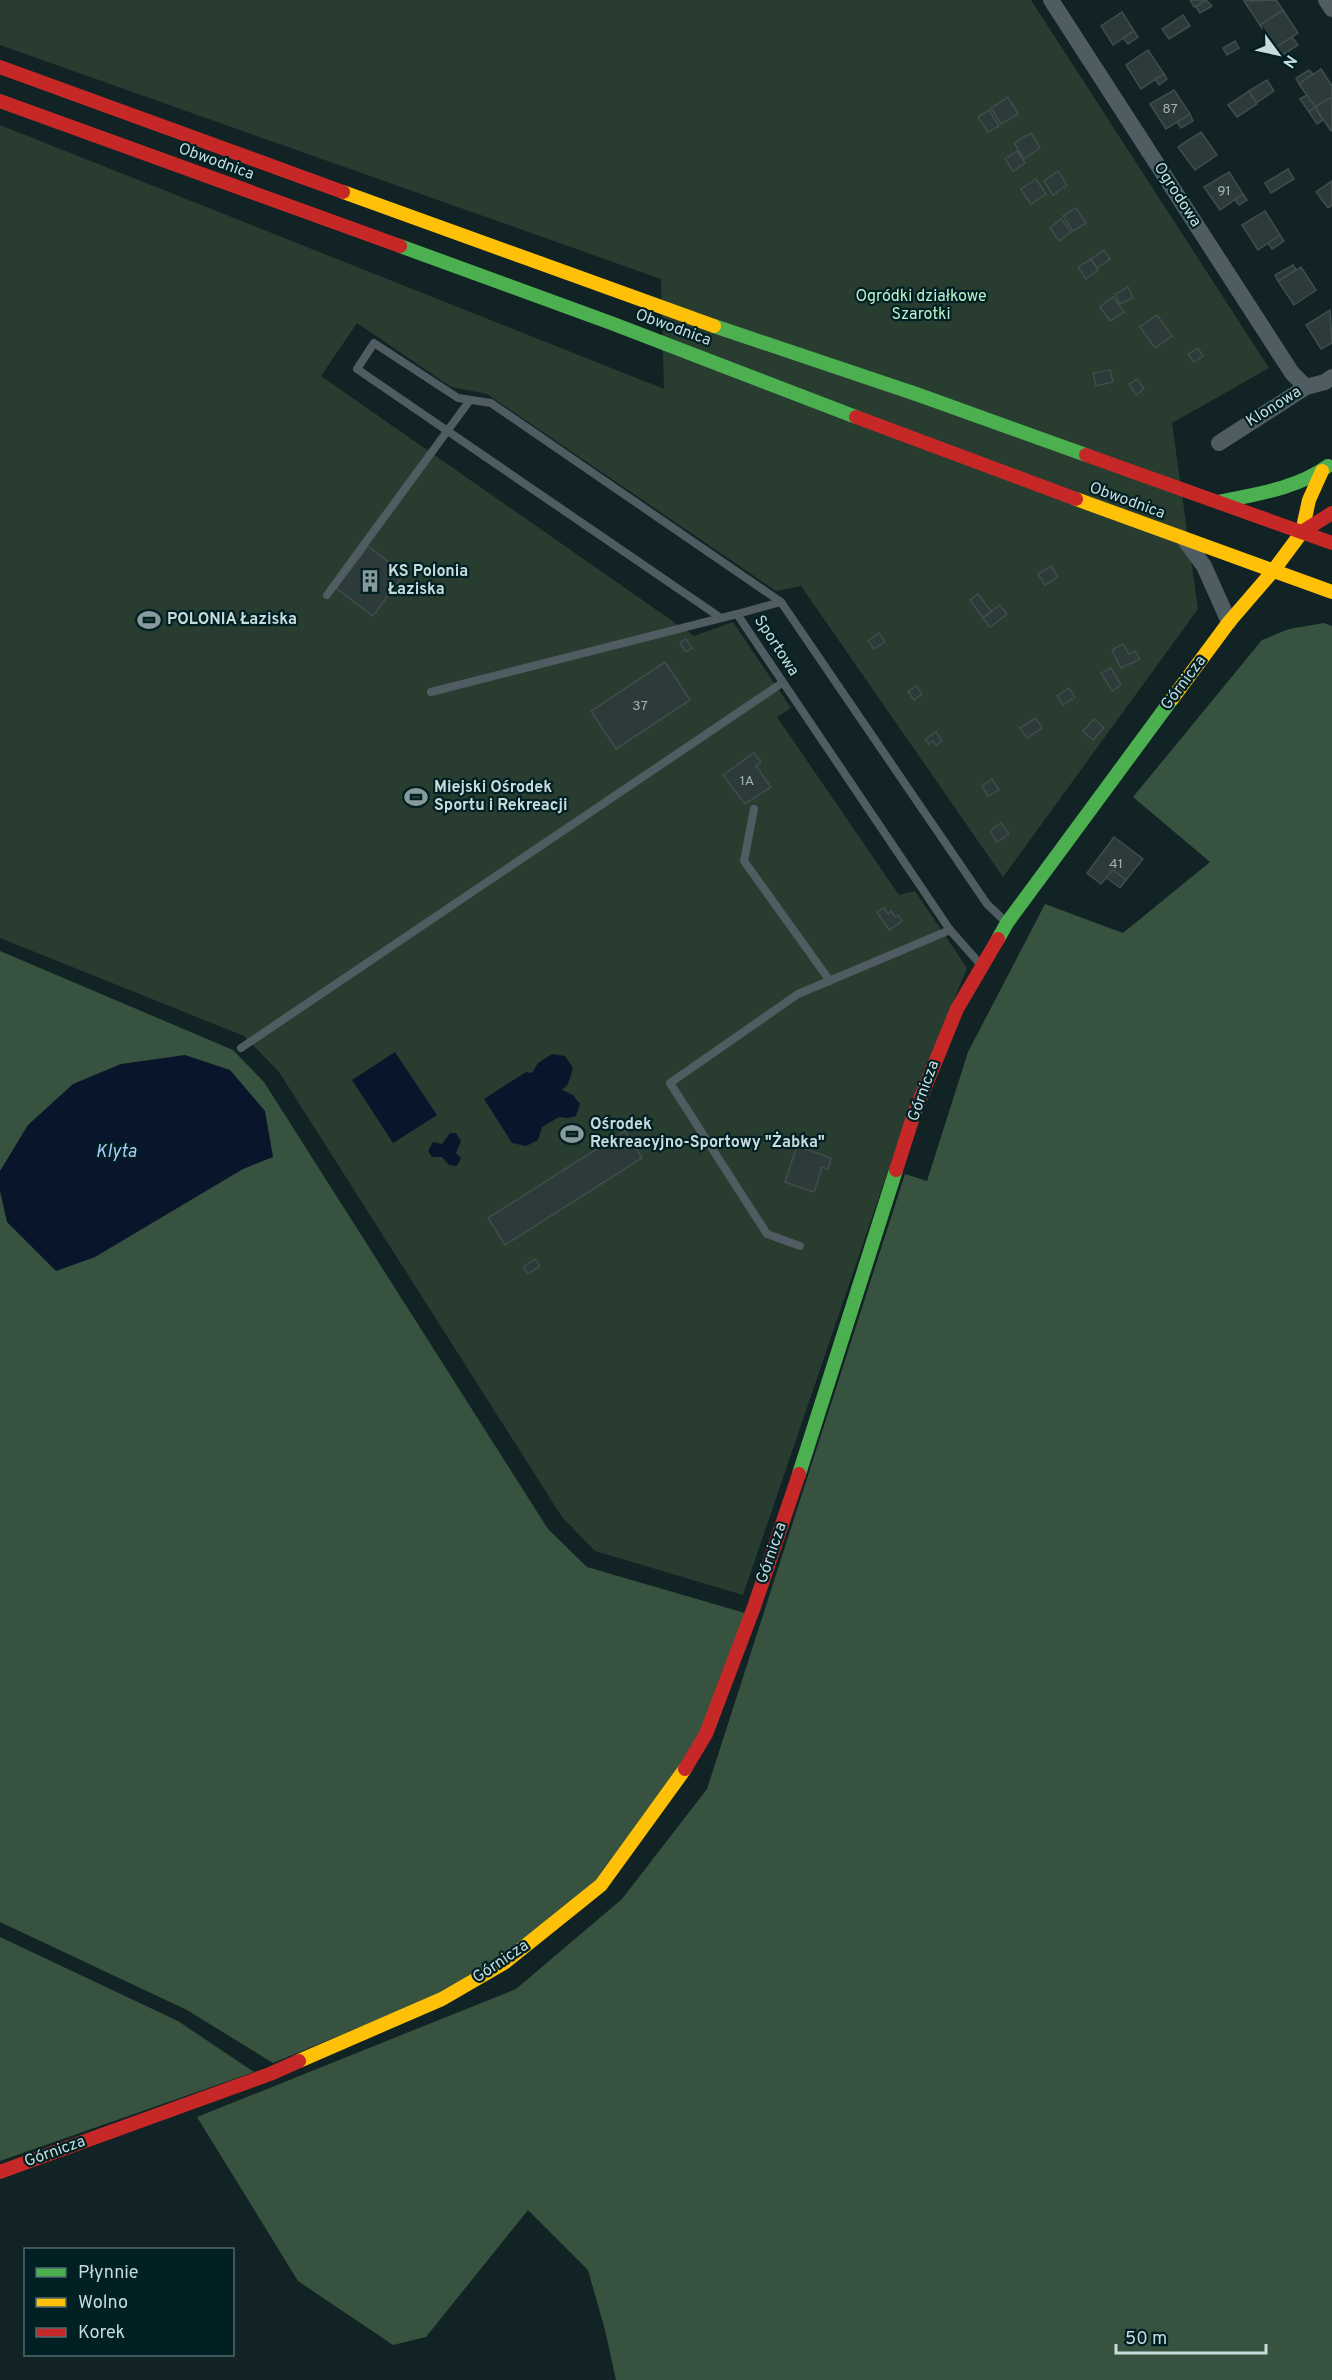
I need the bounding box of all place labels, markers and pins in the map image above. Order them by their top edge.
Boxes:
place label: KS Polonia Łaziska [388,562,468,600]
building icon: KS Polonia Łaziska [357,568,383,594]
sports icon: POLONIA Łaziska [136,607,162,633]
place label: POLONIA Łaziska [167,610,297,630]
place label: Miejski Ośrodek Sportu i Rekreacji [434,778,568,816]
sports icon: Miejski Ośrodek Sportu i Rekreacji [403,784,429,810]
place label: Ośrodek Rekreacyjno-Sportowy "Żabka" [590,1115,825,1153]
sports icon: Ośrodek Rekreacyjno-Sportowy "Żabka" [559,1121,585,1147]

